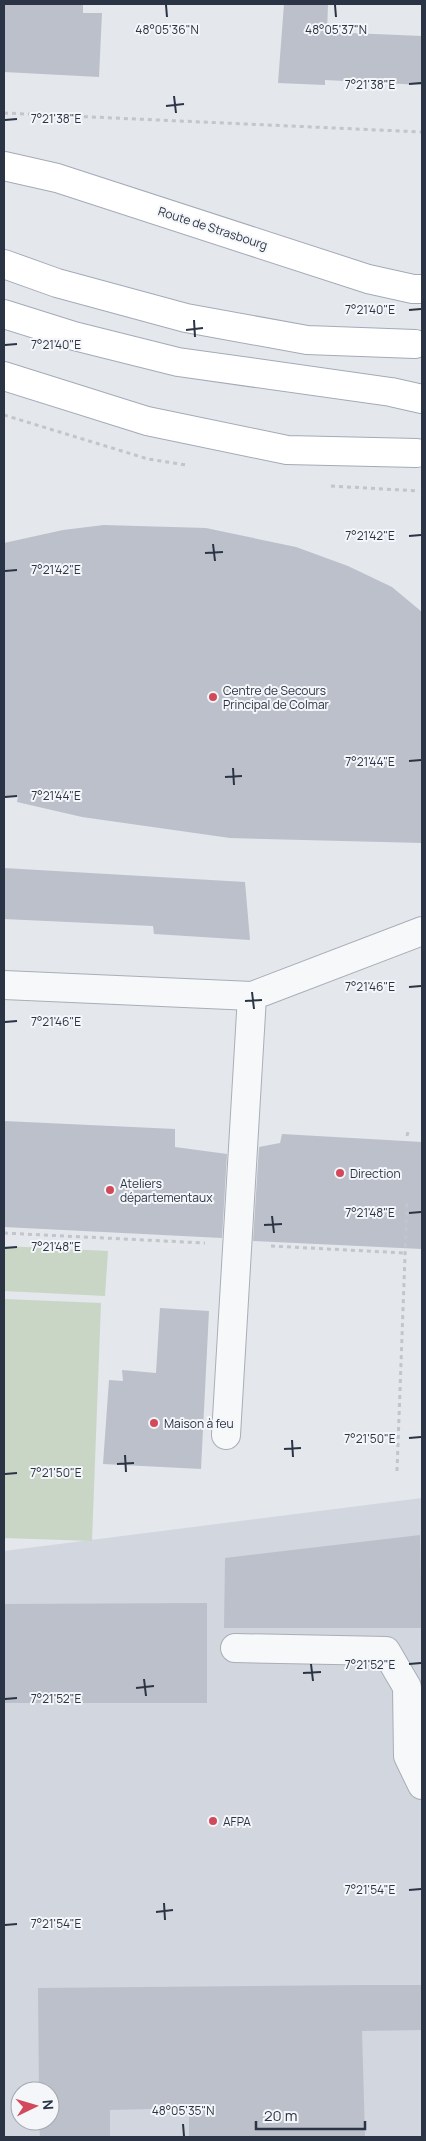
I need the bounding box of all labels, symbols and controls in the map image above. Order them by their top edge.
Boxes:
text: 48°05'36"N [135,21,199,38]
text: 48°05'37"N [305,21,367,38]
text: 7°21'38"E [345,76,395,93]
text: 7°21'38"E [31,110,81,127]
street label: Route de Strasbourg [156,202,270,254]
text: 7°21'40"E [345,301,395,318]
text: 7°21'40"E [31,336,81,353]
text: 7°21'42"E [345,527,395,544]
text: 7°21'42"E [31,561,81,578]
place label: Centre de Secours Principal de Colmar [223,682,330,713]
marker: Centre de Secours Principal de Colmar [207,691,219,703]
text: 7°21'44"E [345,753,395,770]
text: 7°21'44"E [31,787,81,804]
text: 7°21'46"E [345,978,395,995]
text: 7°21'46"E [31,1013,81,1030]
place label: Direction [350,1165,401,1182]
marker: Direction [334,1167,346,1179]
place label: Ateliers départementaux [120,1175,213,1206]
marker: Ateliers départementaux [104,1184,116,1196]
text: 7°21'48"E [345,1204,395,1221]
text: 7°21'48"E [31,1238,81,1255]
place label: Maison à feu [164,1415,234,1432]
marker: Maison à feu [148,1417,160,1429]
text: 7°21'50"E [344,1430,396,1447]
text: 7°21'50"E [30,1464,82,1481]
text: 7°21'52"E [345,1656,395,1673]
text: 7°21'52"E [31,1690,81,1707]
place label: AFPA [223,1813,251,1830]
marker: AFPA [207,1815,219,1827]
text: 7°21'54"E [345,1881,396,1898]
text: 7°21'54"E [31,1915,82,1932]
north arrow [10,2081,60,2131]
scale bar [256,2098,365,2130]
text: N [39,2099,58,2111]
text: 48°05'35"N [152,2102,214,2119]
text: 20 m [264,2105,297,2126]

